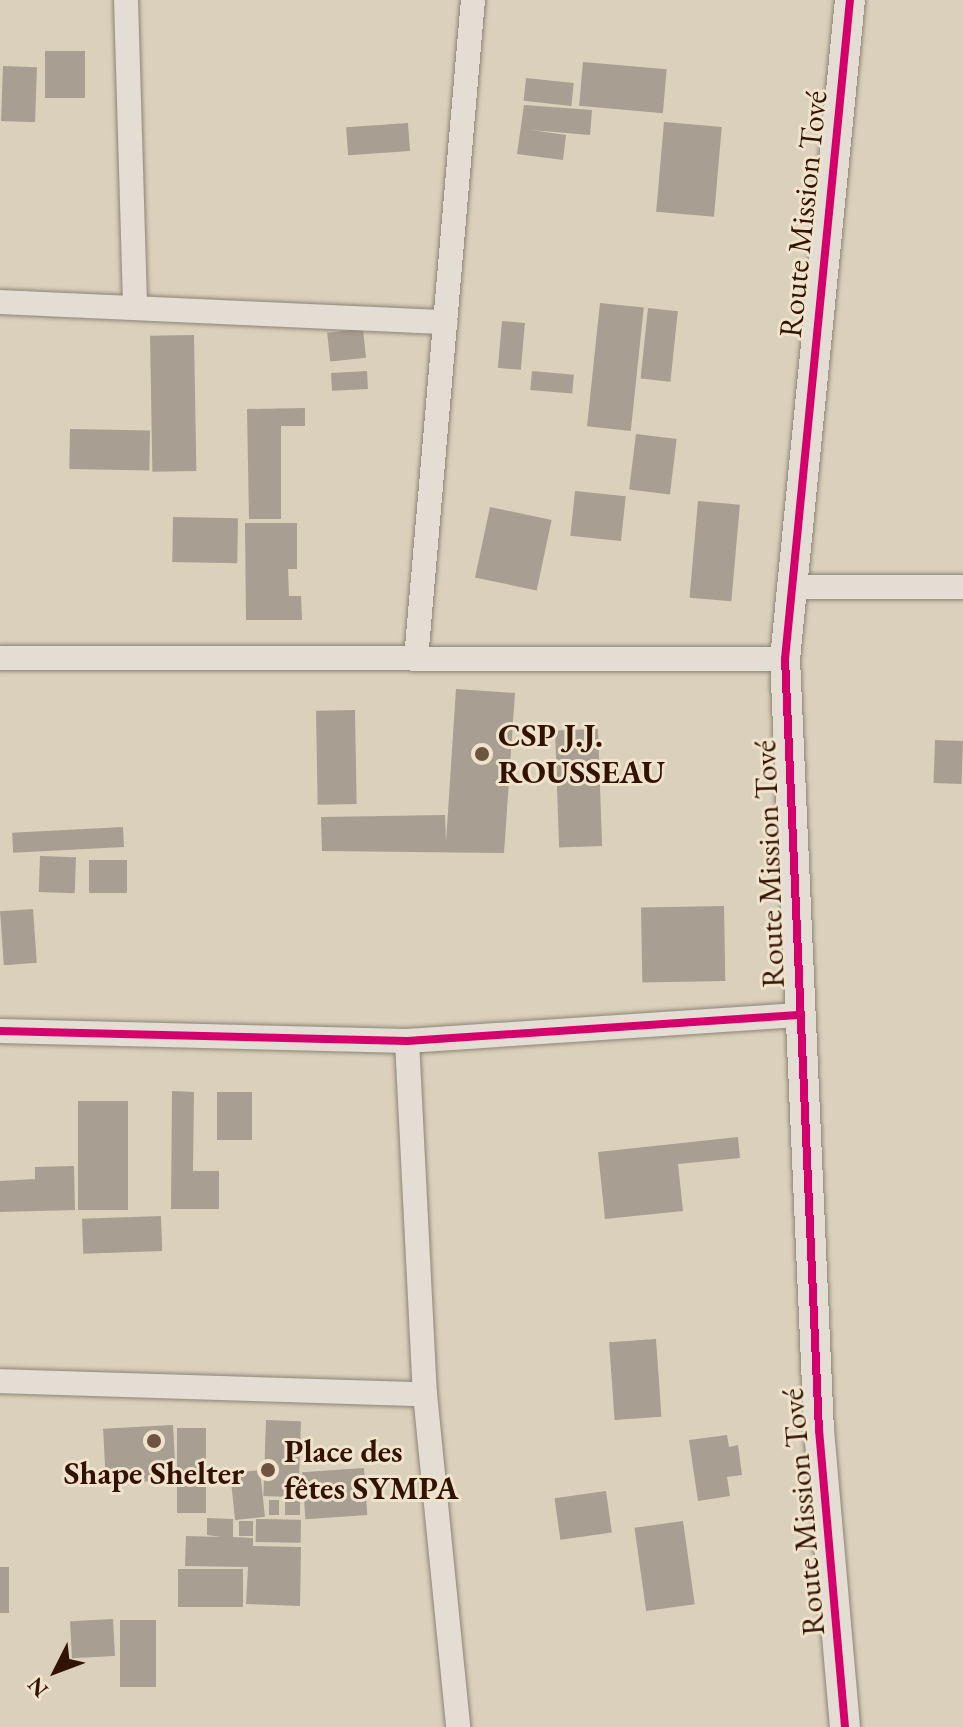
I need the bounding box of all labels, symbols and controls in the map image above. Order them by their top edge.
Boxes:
street label: Route Mission Tové [771,89,835,339]
place label: CSP J.J. ROUSSEAU [498,717,665,792]
street label: Route Mission Tové [745,739,793,989]
marker: CSP J.J. ROUSSEAU [473,745,491,763]
street label: Route Mission Tové [773,1387,833,1637]
marker: Shape Shelter [145,1432,163,1450]
place label: Place des fêtes SYMPA [284,1433,458,1508]
place label: Shape Shelter [64,1454,244,1492]
marker: Place des fêtes SYMPA [259,1461,277,1479]
north arrow [16,1631,96,1711]
text: N [21,1671,55,1704]

